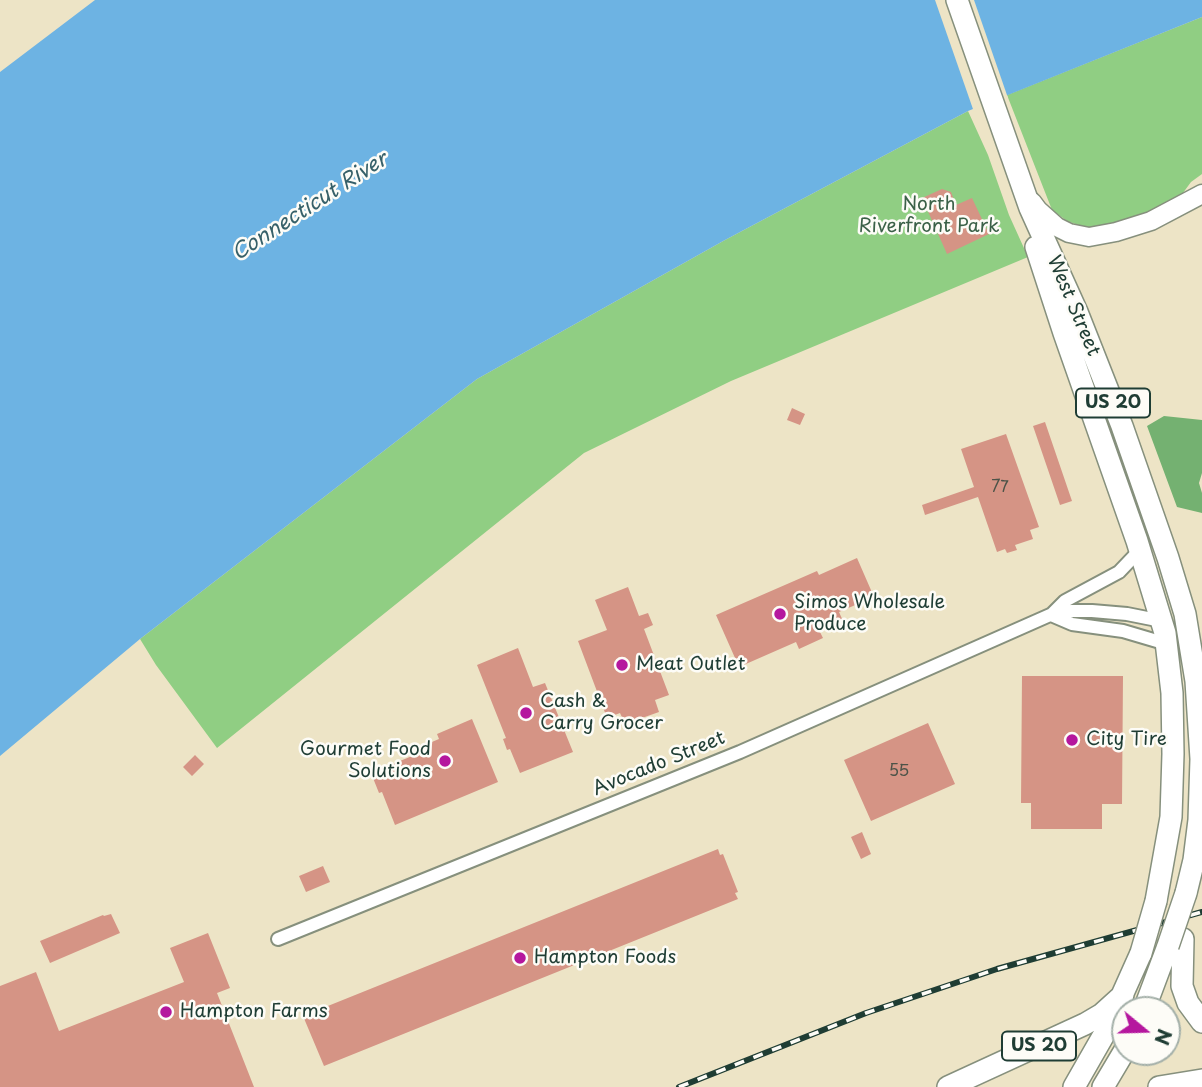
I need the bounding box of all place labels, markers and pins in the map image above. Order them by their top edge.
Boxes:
place label: Simos Wholesale Produce [794,592,945,636]
marker: Simos Wholesale Produce [772,606,788,622]
place label: Meat Outlet [636,654,746,676]
marker: Meat Outlet [614,657,630,673]
place label: Cash & Carry Grocer [540,691,663,735]
marker: Cash & Carry Grocer [518,705,534,721]
place label: City Tire [1086,729,1167,751]
marker: City Tire [1064,732,1080,748]
place label: Gourmet Food Solutions [300,739,431,783]
marker: Gourmet Food Solutions [437,753,453,769]
place label: Hampton Foods [534,947,676,969]
marker: Hampton Foods [512,950,528,966]
place label: Hampton Farms [180,1001,328,1023]
marker: Hampton Farms [158,1004,174,1020]

